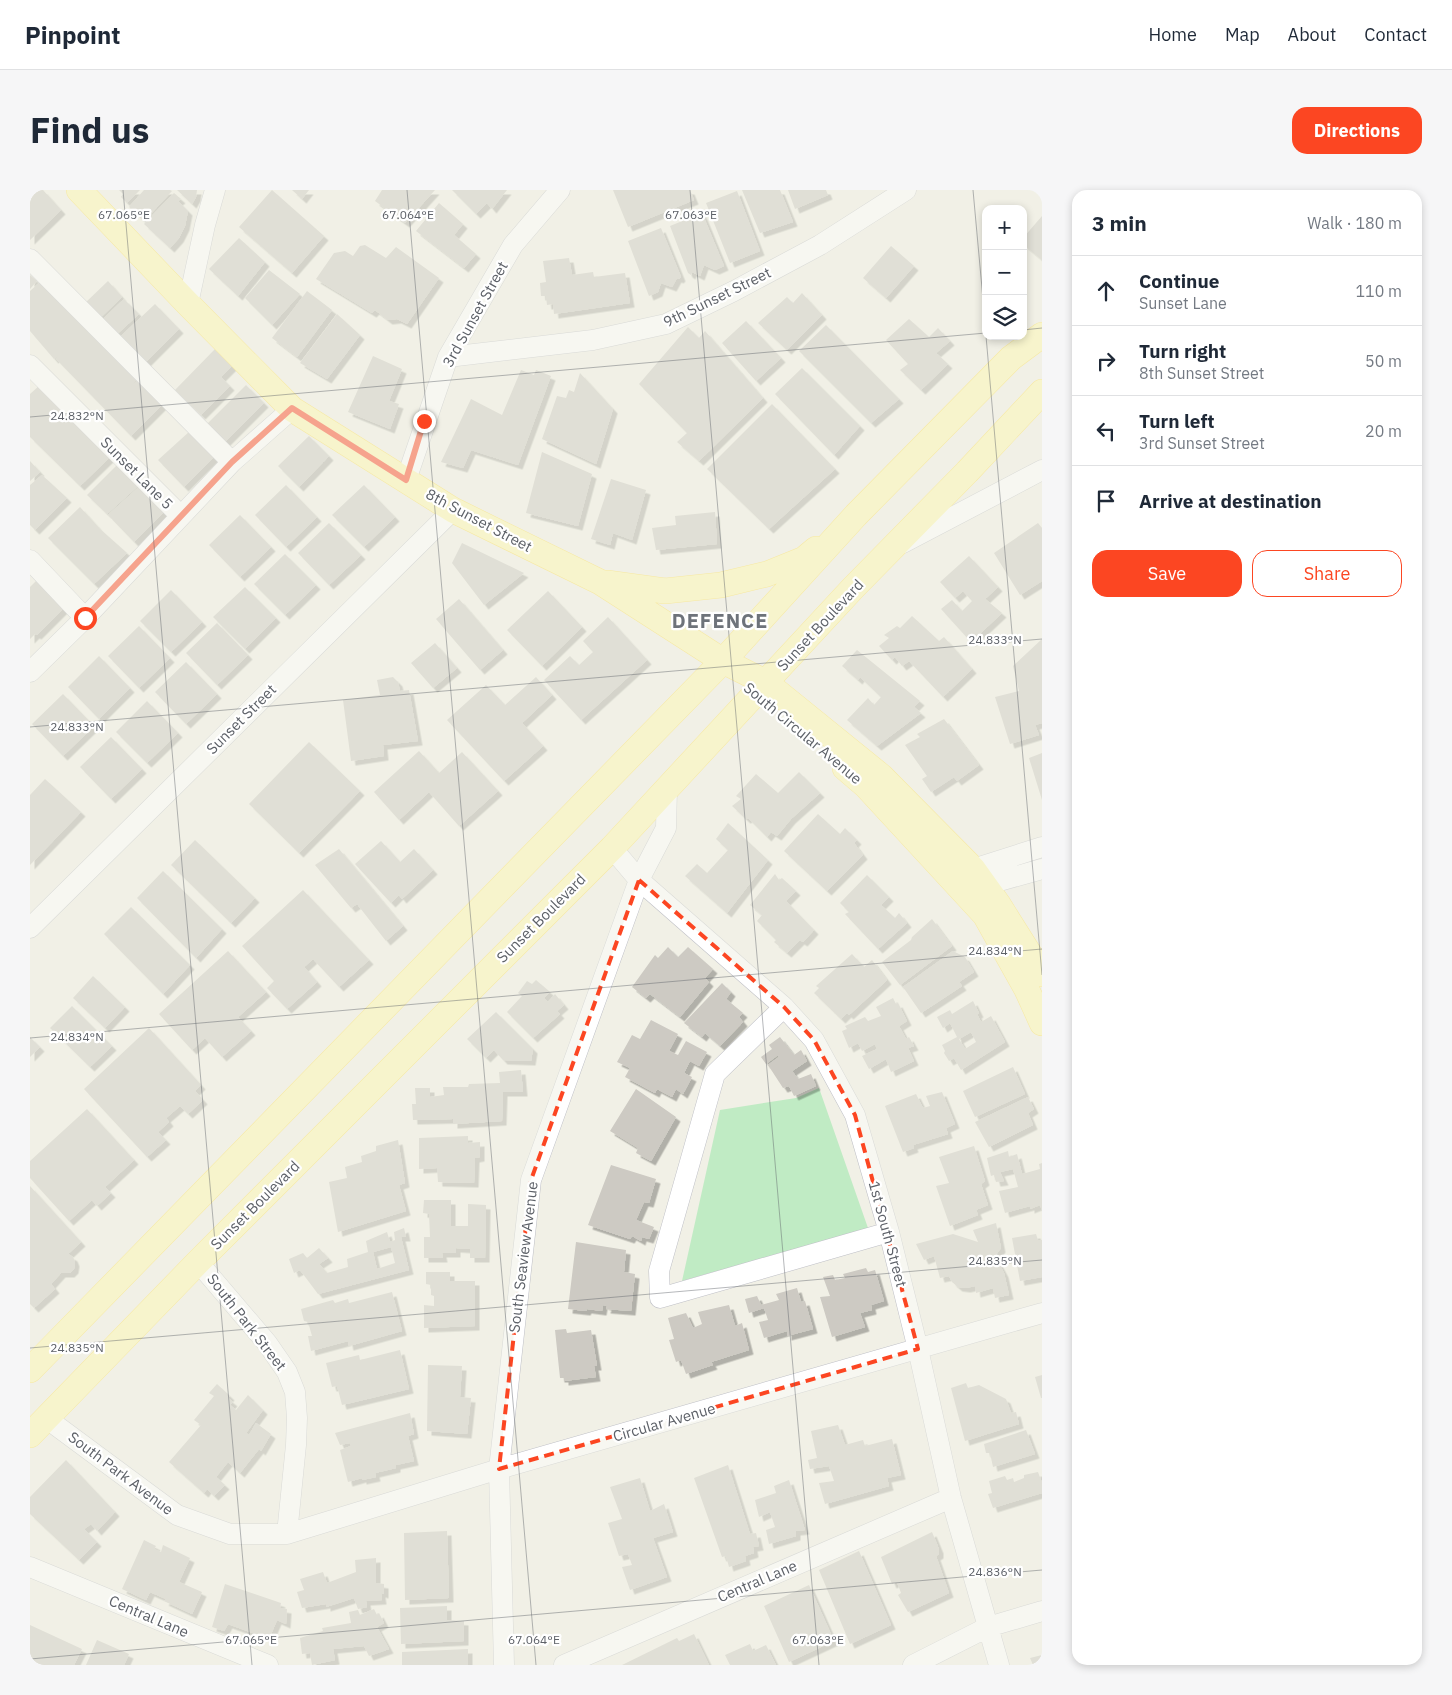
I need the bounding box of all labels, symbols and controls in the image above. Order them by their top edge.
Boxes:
text: Pinpoint [25,19,120,51]
text: Home [1149,23,1197,46]
text: Map [1225,23,1260,46]
text: About [1288,23,1336,46]
text: Contact [1364,23,1427,46]
text: Find us [30,107,149,153]
button: Directions [1292,107,1422,154]
map controls [982,205,1027,340]
button: + [982,205,1027,250]
text: 67.065°E [98,207,150,222]
text: 67.064°E [382,207,434,222]
text: 67.063°E [665,207,717,222]
text: 3 min [1092,209,1147,237]
text: Walk · 180 m [1307,213,1402,233]
button: − [982,250,1027,295]
street label: 3rd Sunset Street [438,258,512,370]
street label: 9th Sunset Street [660,263,774,331]
text: Continue [1139,269,1219,293]
icon: ahead [1092,277,1120,305]
text: 110 m [1355,281,1402,301]
text: Sunset Lane [1139,293,1227,313]
button: layers [982,295,1027,340]
text: Turn right [1139,339,1226,363]
icon: right [1092,347,1120,375]
text: 50 m [1365,351,1402,371]
text: 8th Sunset Street [1139,363,1264,383]
text: 24.832°N [50,408,104,423]
text: Turn left [1139,409,1215,433]
route end [413,410,436,433]
icon: left [1092,417,1120,445]
text: 20 m [1365,421,1402,441]
street label: Sunset Lane 5 [97,433,177,513]
text: 3rd Sunset Street [1139,433,1265,453]
street label: 8th Sunset Street [423,484,535,556]
icon: arrive [1092,487,1120,515]
text: Arrive at destination [1139,489,1322,513]
button: Save [1092,550,1242,597]
button: Share [1252,550,1402,597]
street label: Sunset Boulevard [773,575,867,675]
route start [74,607,97,630]
district label: DEFENCE [672,607,768,634]
text: 24.833°N [968,632,1022,647]
street label: South Circular Avenue [740,678,866,788]
street label: Sunset Street [202,680,280,758]
text: 24.833°N [50,719,104,734]
street label: Sunset Boulevard [492,869,590,967]
text: 24.834°N [968,943,1022,958]
text: 24.834°N [50,1029,104,1044]
street label: Sunset Boulevard [206,1156,304,1254]
street label: 1st South Street [865,1179,911,1289]
street label: South Seaview Avenue [504,1180,542,1334]
text: 24.835°N [968,1253,1022,1268]
street label: South Park Street [203,1270,291,1374]
text: 24.835°N [50,1340,104,1355]
street label: Circular Avenue [611,1398,717,1446]
street label: South Park Avenue [65,1427,177,1519]
street label: Central Lane [714,1556,800,1606]
text: 24.836°N [968,1564,1022,1579]
street label: Central Lane [106,1591,192,1641]
text: 67.065°E [225,1632,277,1647]
text: 67.064°E [508,1632,560,1647]
text: 67.063°E [792,1632,844,1647]

